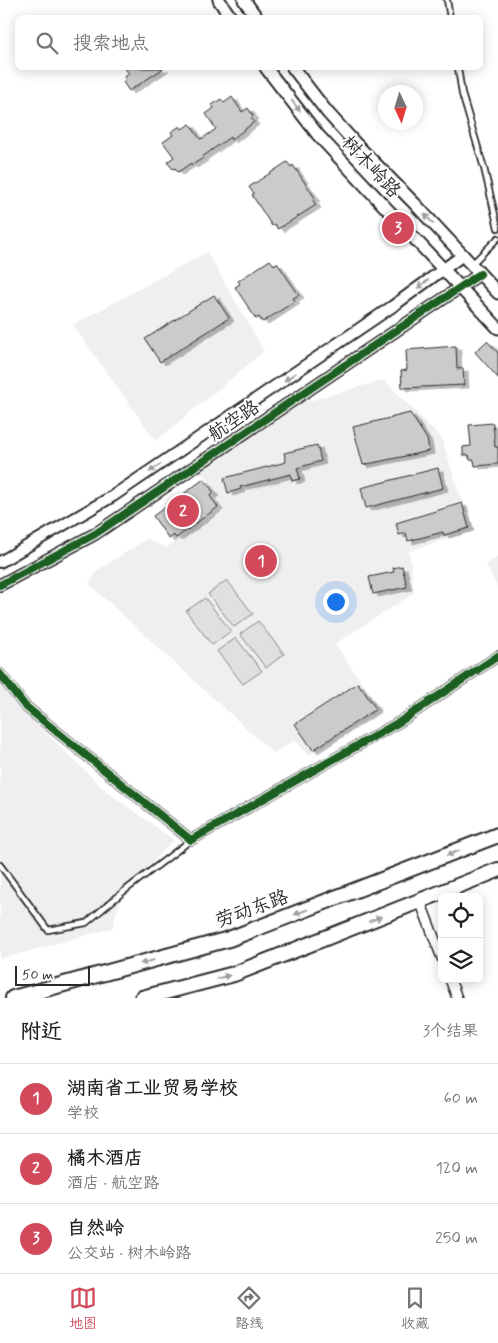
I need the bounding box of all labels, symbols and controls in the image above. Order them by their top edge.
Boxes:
search box [15,15,483,70]
icon: search [33,29,61,57]
text: 搜索地点 [73,31,149,56]
north arrow [378,85,423,130]
one-way arrow [290,100,301,113]
street label: 树木岭路 [336,131,406,203]
pin: 3 [382,209,414,247]
one-way arrow [423,213,435,225]
one-way arrow [416,279,430,289]
one-way arrow [283,372,297,382]
street label: 航空路 [203,395,265,447]
one-way arrow [148,463,162,473]
pin: 2 [167,492,199,530]
pin: 1 [245,542,277,580]
your location [323,589,349,615]
one-way arrow [445,850,460,857]
street label: 劳动东路 [212,884,292,934]
map controls [438,893,483,983]
button: locate [438,893,483,938]
one-way arrow [294,908,308,916]
one-way arrow [368,915,383,923]
button: layers [438,938,483,983]
one-way arrow [139,958,154,966]
scale bar [15,963,90,986]
text: 50 m [22,966,53,984]
one-way arrow [216,973,231,981]
text: 附近 [20,1018,62,1046]
text: 3个结果 [423,1021,478,1042]
text: 湖南省工业贸易学校 [67,1076,238,1101]
text: 1 [32,1088,40,1109]
text: 60 m [444,1088,478,1109]
text: 学校 [67,1103,99,1124]
text: 橘木酒店 [67,1146,143,1171]
text: 2 [32,1158,40,1179]
text: 120 m [436,1158,478,1179]
text: 酒店 · 航空路 [67,1173,159,1194]
text: 自然岭 [67,1216,124,1241]
text: 3 [32,1228,40,1249]
text: 250 m [435,1228,478,1249]
text: 公交站 · 树木岭路 [67,1243,191,1264]
tab: 地图 [69,1284,97,1333]
tab: 路线 [235,1284,263,1333]
tab: 收藏 [401,1284,429,1333]

